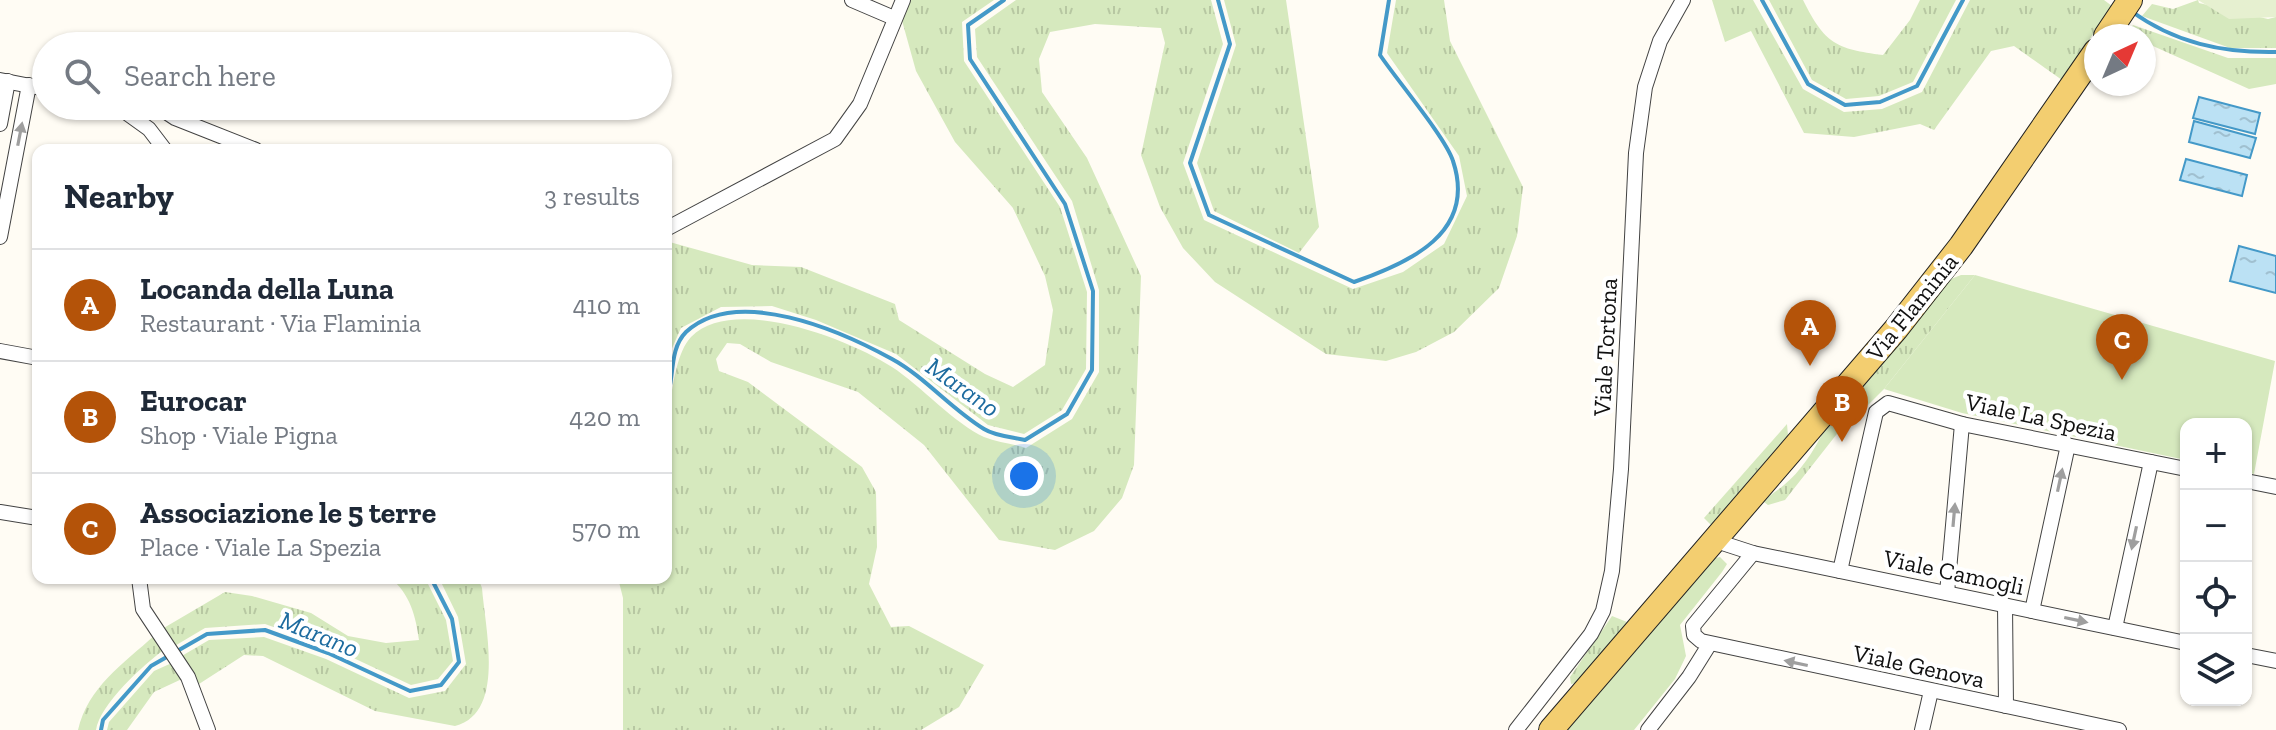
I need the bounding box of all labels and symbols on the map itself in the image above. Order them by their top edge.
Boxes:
north arrow [2084,24,2156,96]
one-way arrow [14,121,27,146]
street label: Via Flaminia [1859,247,1964,367]
street label: Viale Tortona [1587,277,1623,418]
pin: A [1784,300,1836,366]
pin: C [2096,314,2148,380]
water label: Marano [920,350,1006,424]
pin: B [1816,376,1868,442]
street label: Viale La Spezia [1962,387,2119,447]
your location [1004,456,1044,496]
one-way arrow [2054,467,2067,492]
one-way arrow [1947,502,1960,527]
one-way arrow [2127,526,2140,551]
street label: Viale Camogli [1880,543,2027,601]
water label: Marano [275,604,363,664]
one-way arrow [2064,614,2089,626]
street label: Viale Genova [1850,638,1988,694]
one-way arrow [1783,656,1808,669]

